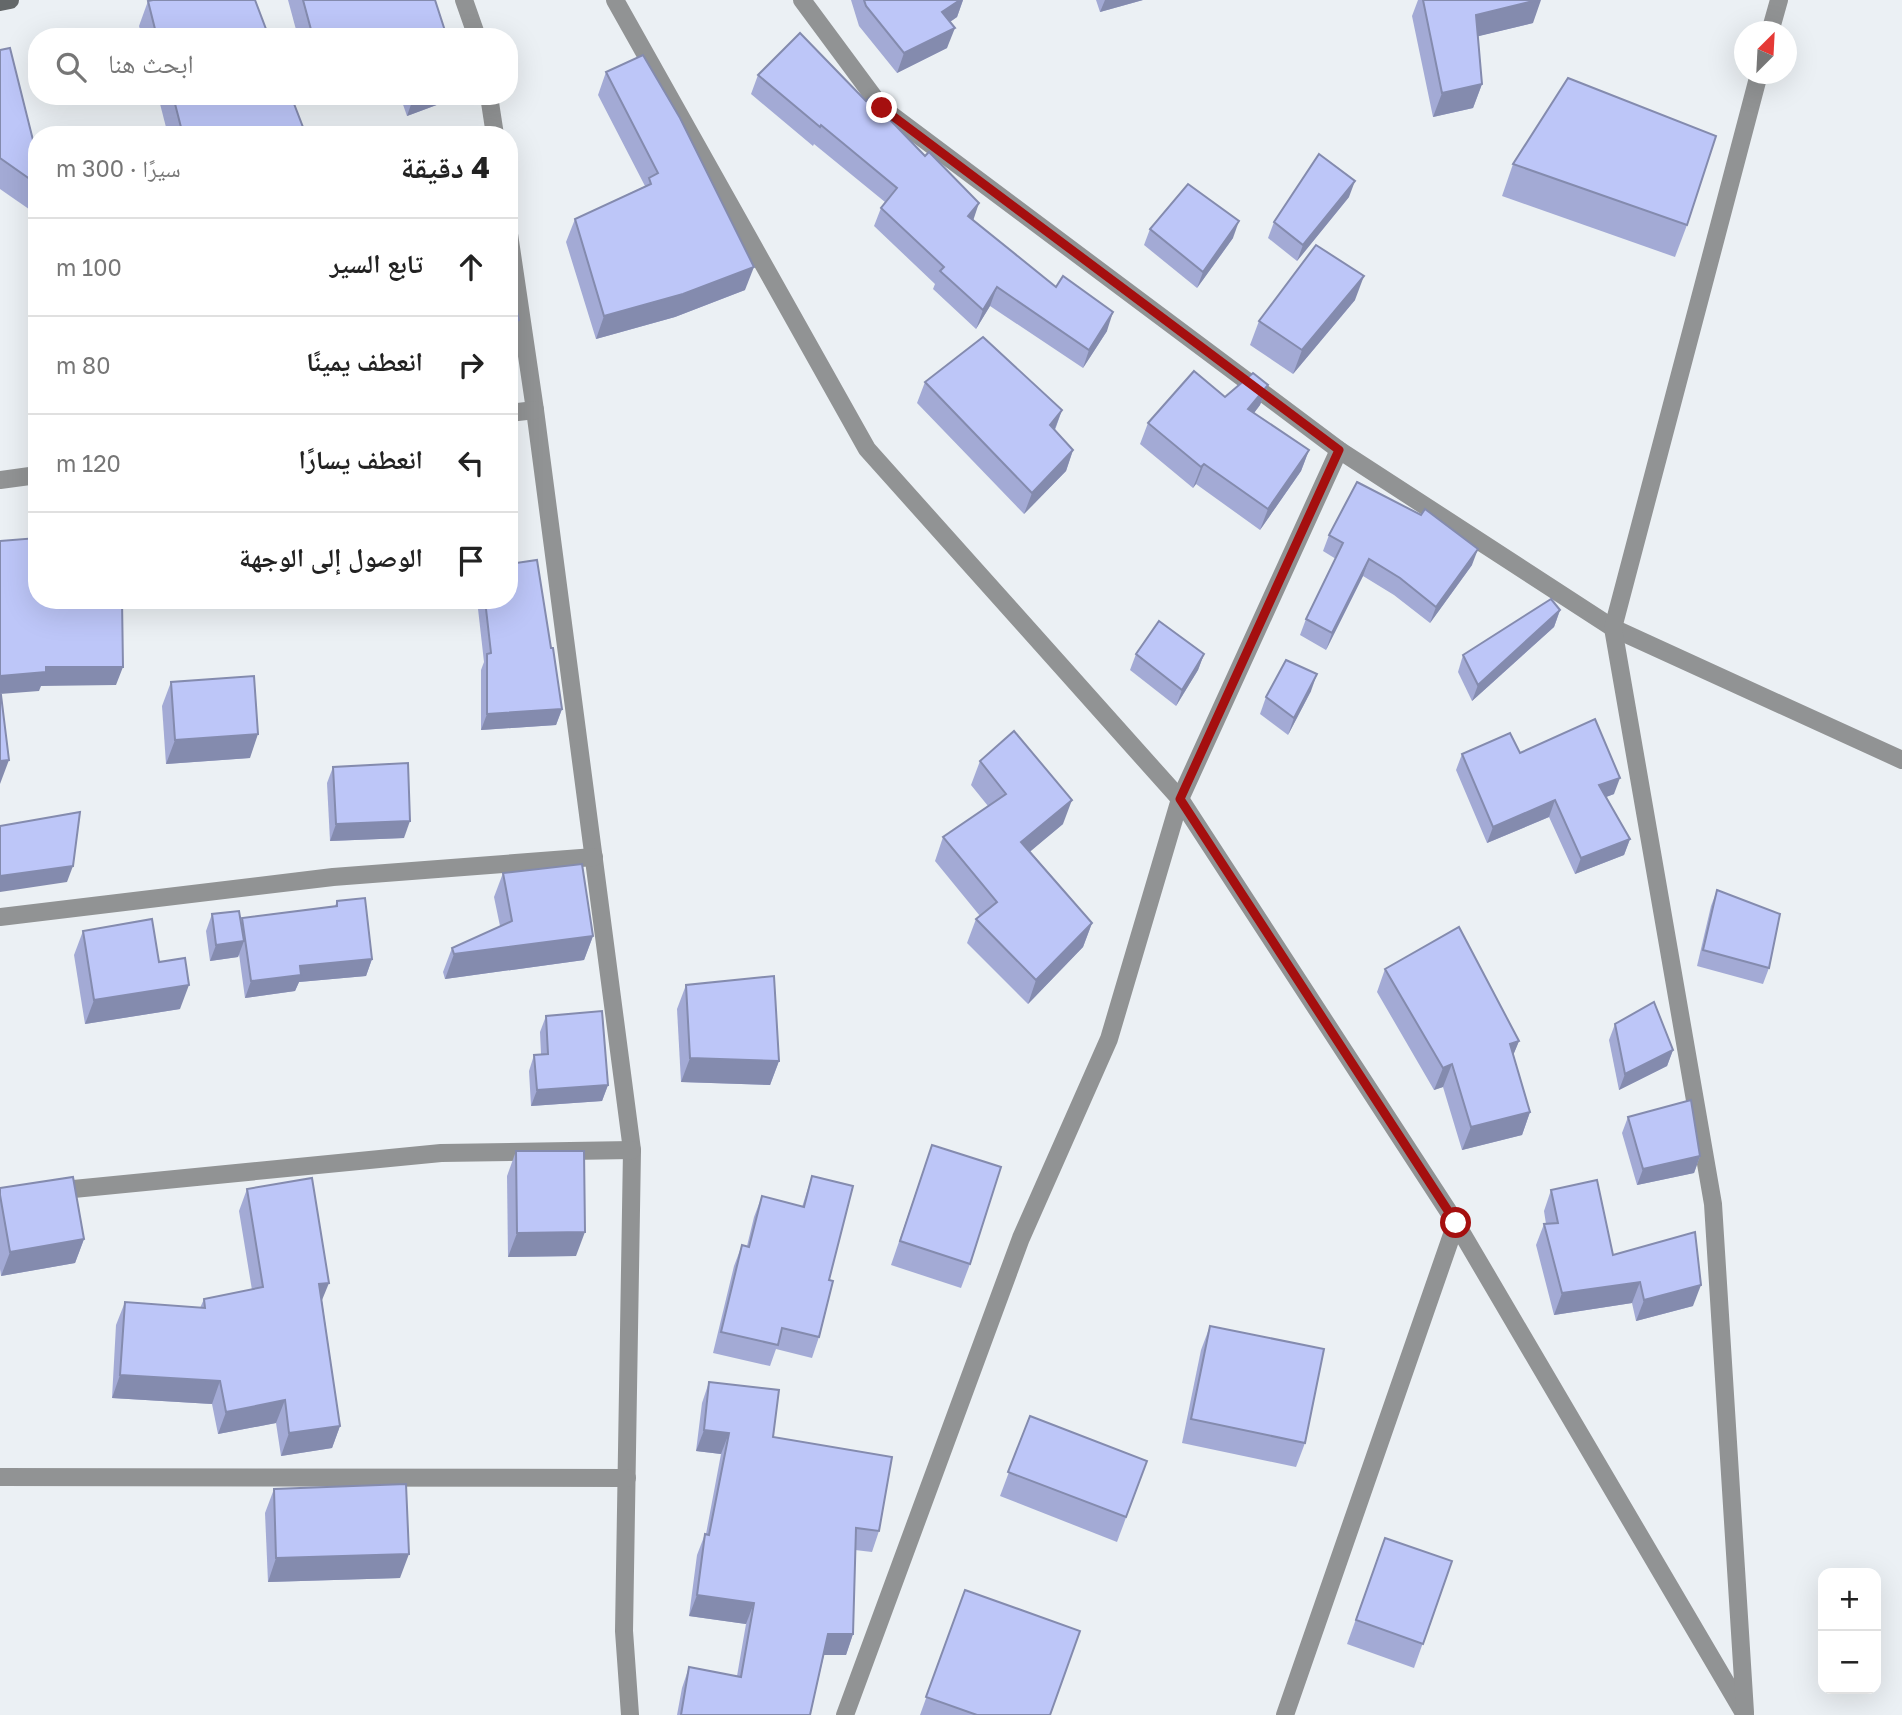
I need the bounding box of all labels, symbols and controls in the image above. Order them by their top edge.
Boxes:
north arrow [1734,21,1797,84]
search box [28,28,518,105]
icon: search [52,48,90,86]
text: ابحث هنا [108,48,194,79]
route end [866,92,897,123]
text: 4 دقيقة [401,149,490,185]
text: سيرًا · 300 m [56,154,181,182]
text: تابع السير [330,248,423,279]
icon: ahead [452,248,490,286]
text: 100 m [56,253,122,281]
text: انعطف يمينًا [306,346,423,377]
icon: right [452,346,490,384]
text: 80 m [56,351,110,379]
text: انعطف يسارًا [299,444,423,475]
icon: left [452,444,490,482]
text: 120 m [56,449,121,477]
text: الوصول إلى الوجهة [239,542,423,573]
icon: arrive [452,542,490,580]
route start [1440,1207,1471,1238]
map controls [1818,1568,1881,1694]
button: + [1818,1568,1881,1631]
button: − [1818,1631,1881,1694]

